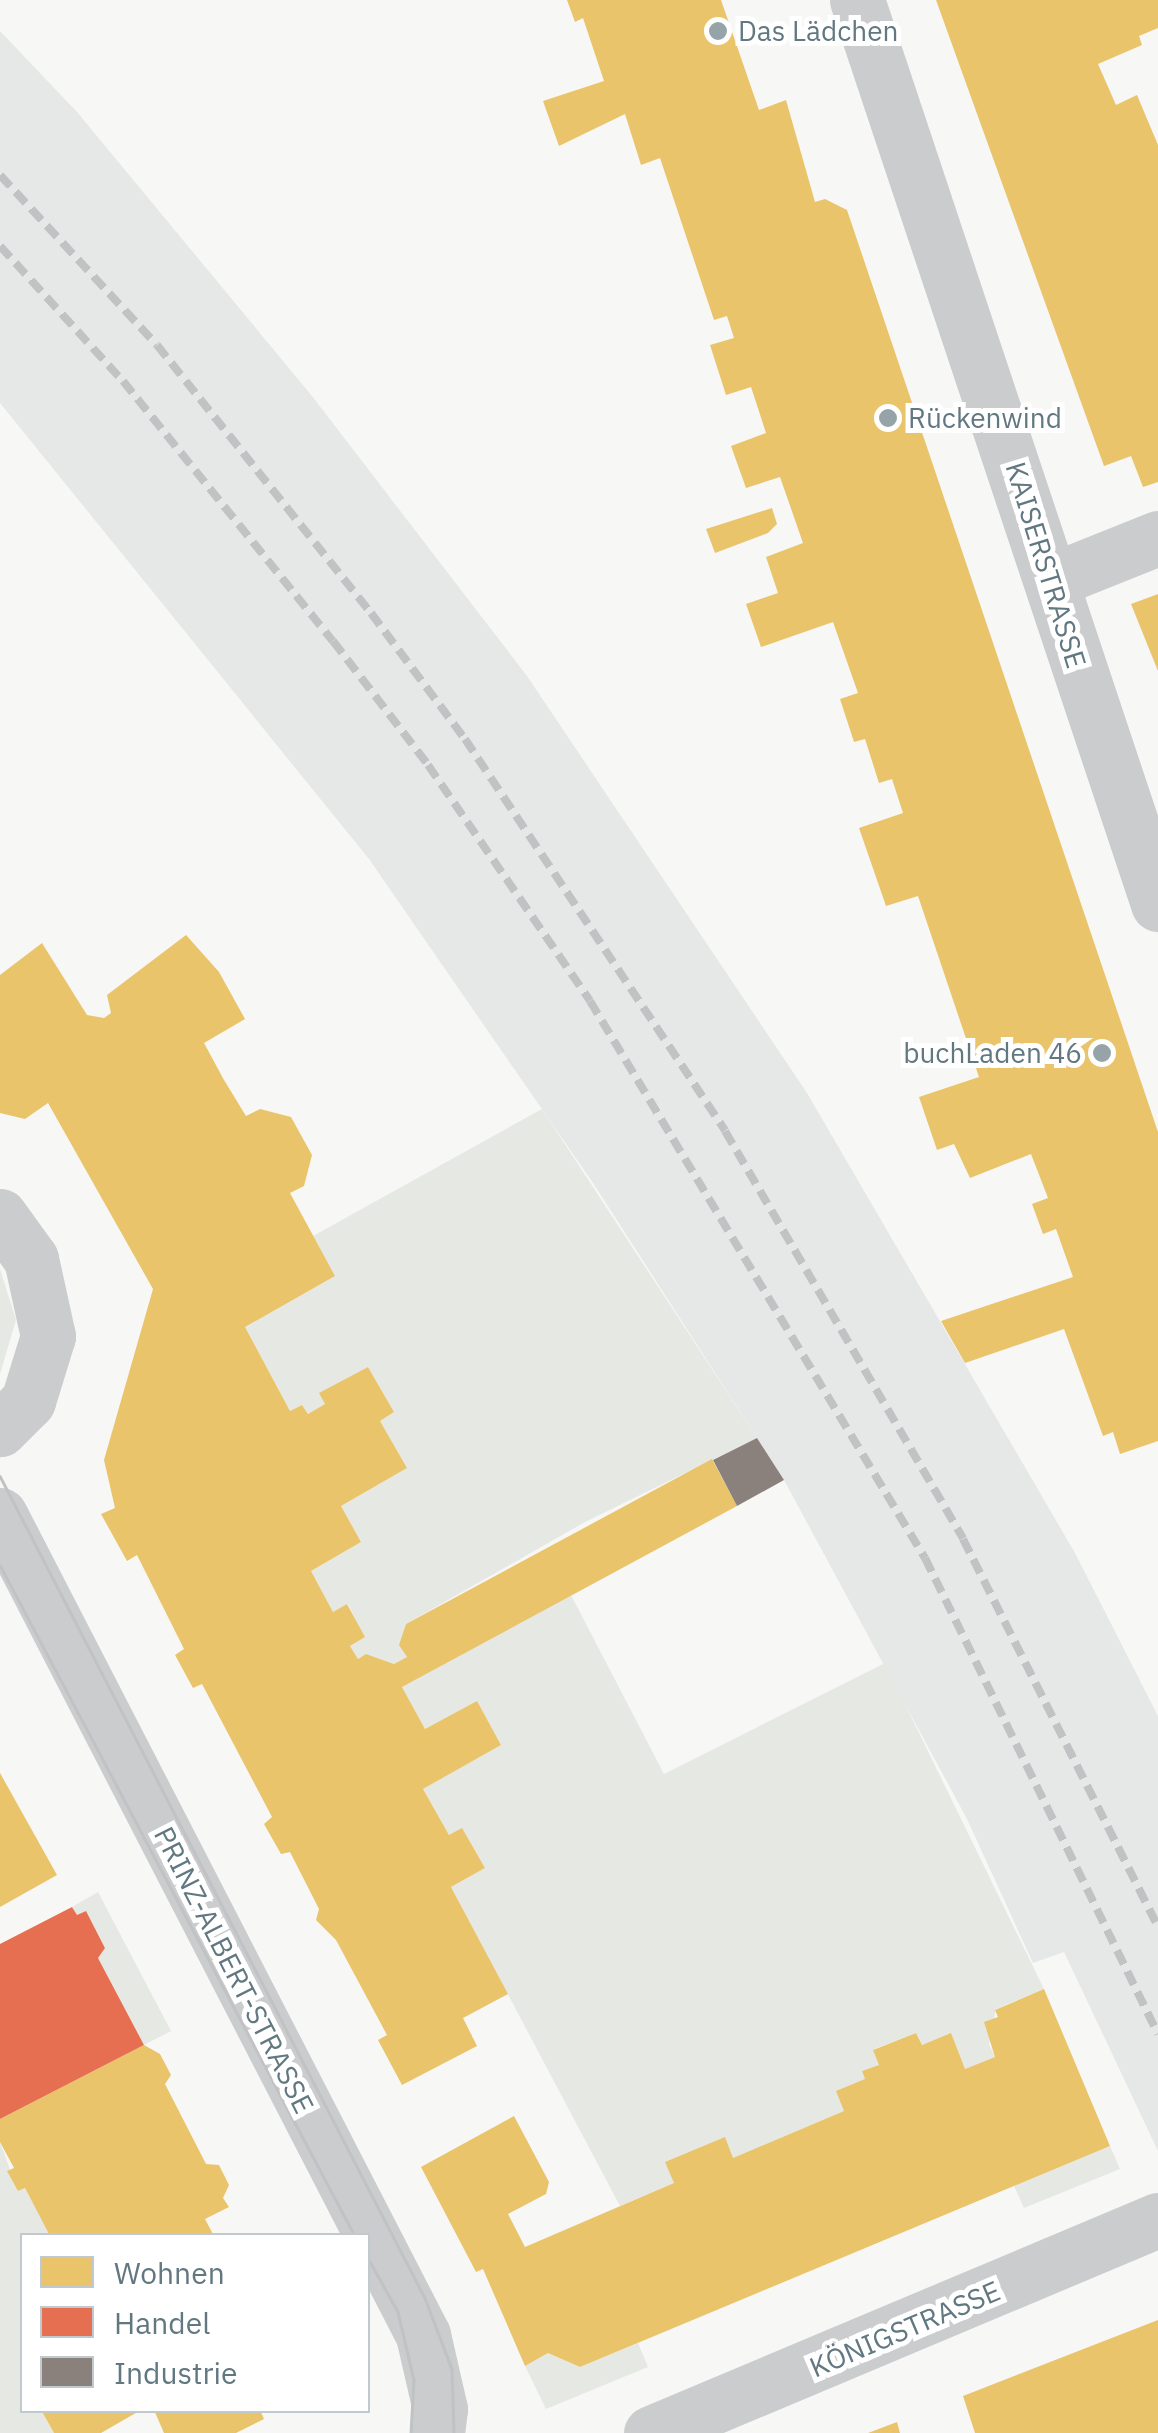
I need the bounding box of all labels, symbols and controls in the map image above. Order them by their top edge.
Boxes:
place label: Das Lädchen [738,14,898,48]
marker: Das Lädchen [707,20,729,42]
place label: Rückenwind [908,401,1062,435]
marker: Rückenwind [877,407,899,429]
street label: KAISERSTRASSE [999,458,1093,672]
place label: buchLaden 46 [903,1036,1082,1070]
marker: buchLaden 46 [1091,1042,1113,1064]
street label: PRINZ-ALBERT-STRASSE [147,1821,321,2119]
legend [20,2233,370,2413]
text: Wohnen [114,2253,225,2292]
street label: KÖNIGSTRASSE [805,2274,1005,2384]
text: Handel [114,2303,210,2342]
text: Industrie [114,2353,237,2392]

